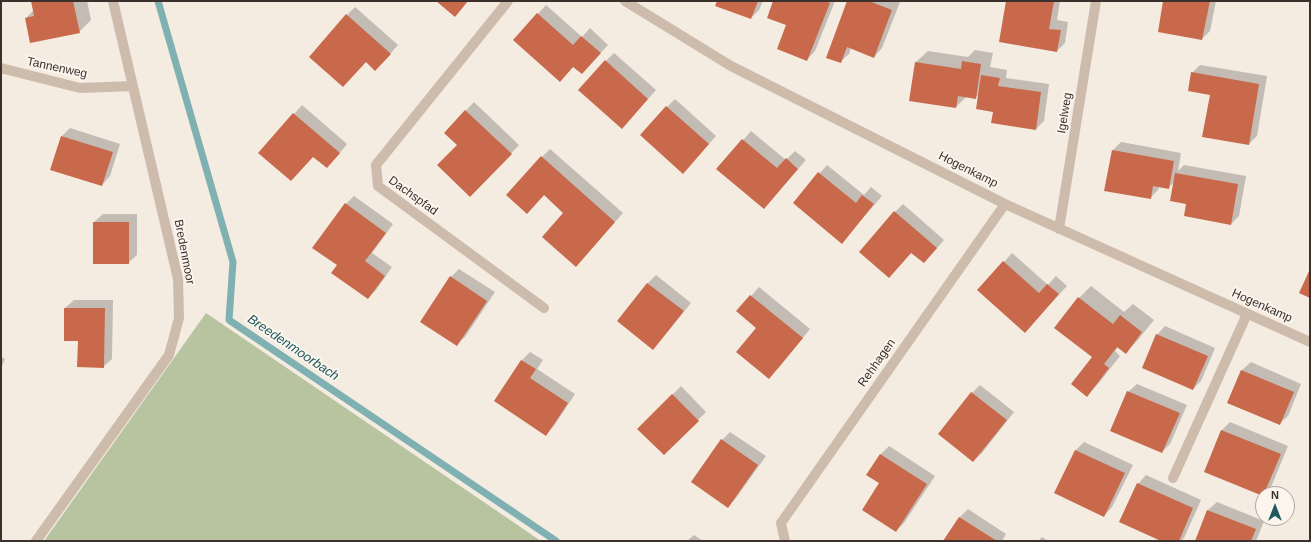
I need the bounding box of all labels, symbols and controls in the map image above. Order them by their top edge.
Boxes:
street label: Tannenweg [25,55,89,81]
street label: Igelweg [1055,91,1075,135]
street label: Hogenkamp [936,149,1000,191]
street label: Dachspfad [386,173,440,219]
street label: Bredenmoor [171,218,197,286]
street label: Hogenkamp [1230,286,1294,326]
water label: Breedenmoorbach [244,312,342,384]
street label: Rehhagen [855,336,899,390]
north arrow [1255,486,1295,526]
text: N [1271,489,1279,501]

